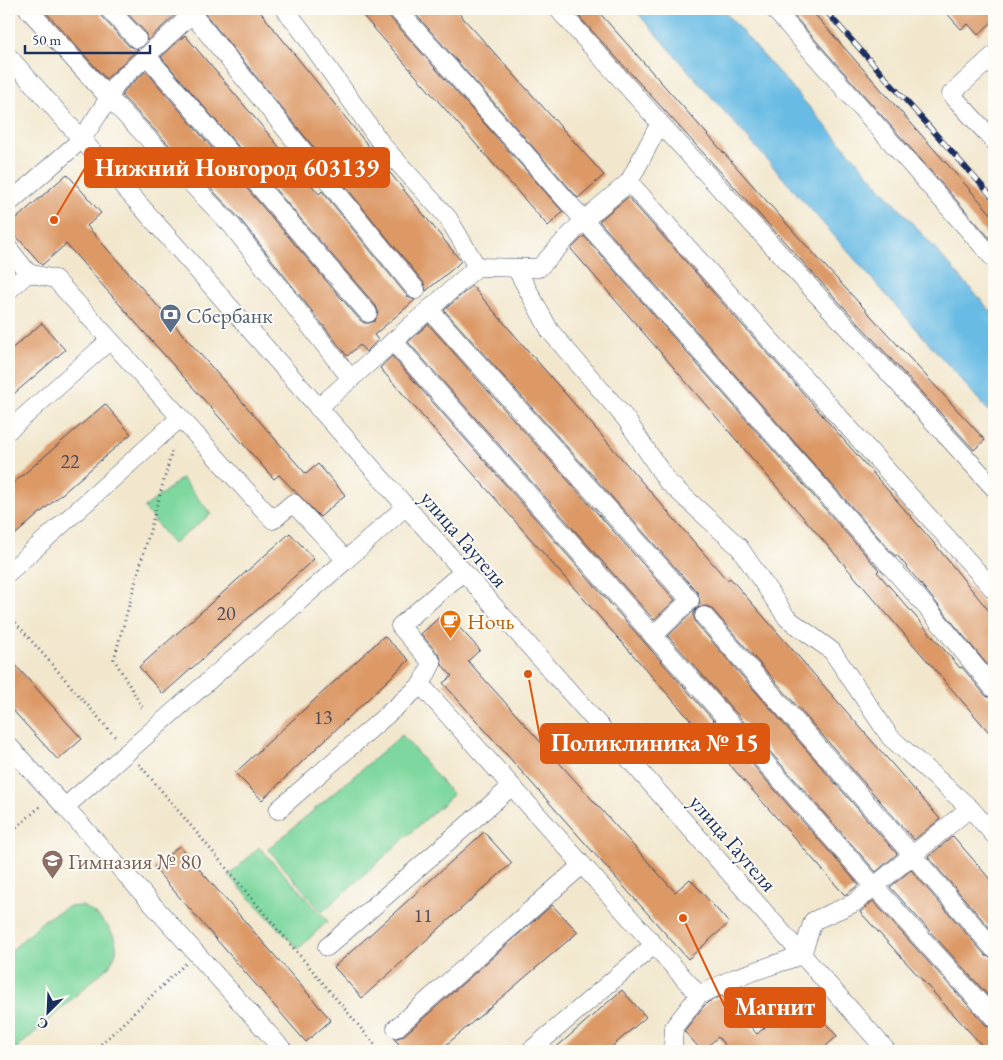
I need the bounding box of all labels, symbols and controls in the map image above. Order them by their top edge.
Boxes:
scale bar [25,22,150,54]
text: 50 m [32,30,61,49]
callout: Нижний Новгород 603139 [85,148,389,187]
text: Нижний Новгород 603139 [95,152,379,183]
place label: Сбербанк [186,301,273,330]
bank icon: Сбербанк [158,303,182,334]
house number: 22 [60,448,80,474]
street label: улица Гаугеля [414,484,514,594]
house number: 20 [216,600,236,626]
place label: Ночь [467,607,515,636]
cafe icon: Ночь [439,609,463,640]
house number: 13 [313,704,333,730]
callout: Поликлиника № 15 [541,724,769,763]
text: Поликлиника № 15 [551,727,759,758]
street label: улица Гаугеля [683,788,783,898]
place label: Гимназия № 80 [68,847,202,876]
school or university icon: Гимназия № 80 [40,849,64,880]
house number: 11 [413,902,433,928]
north arrow [22,988,72,1038]
callout: Магнит [725,988,825,1027]
text: Магнит [735,991,815,1022]
text: С [34,1014,51,1034]

